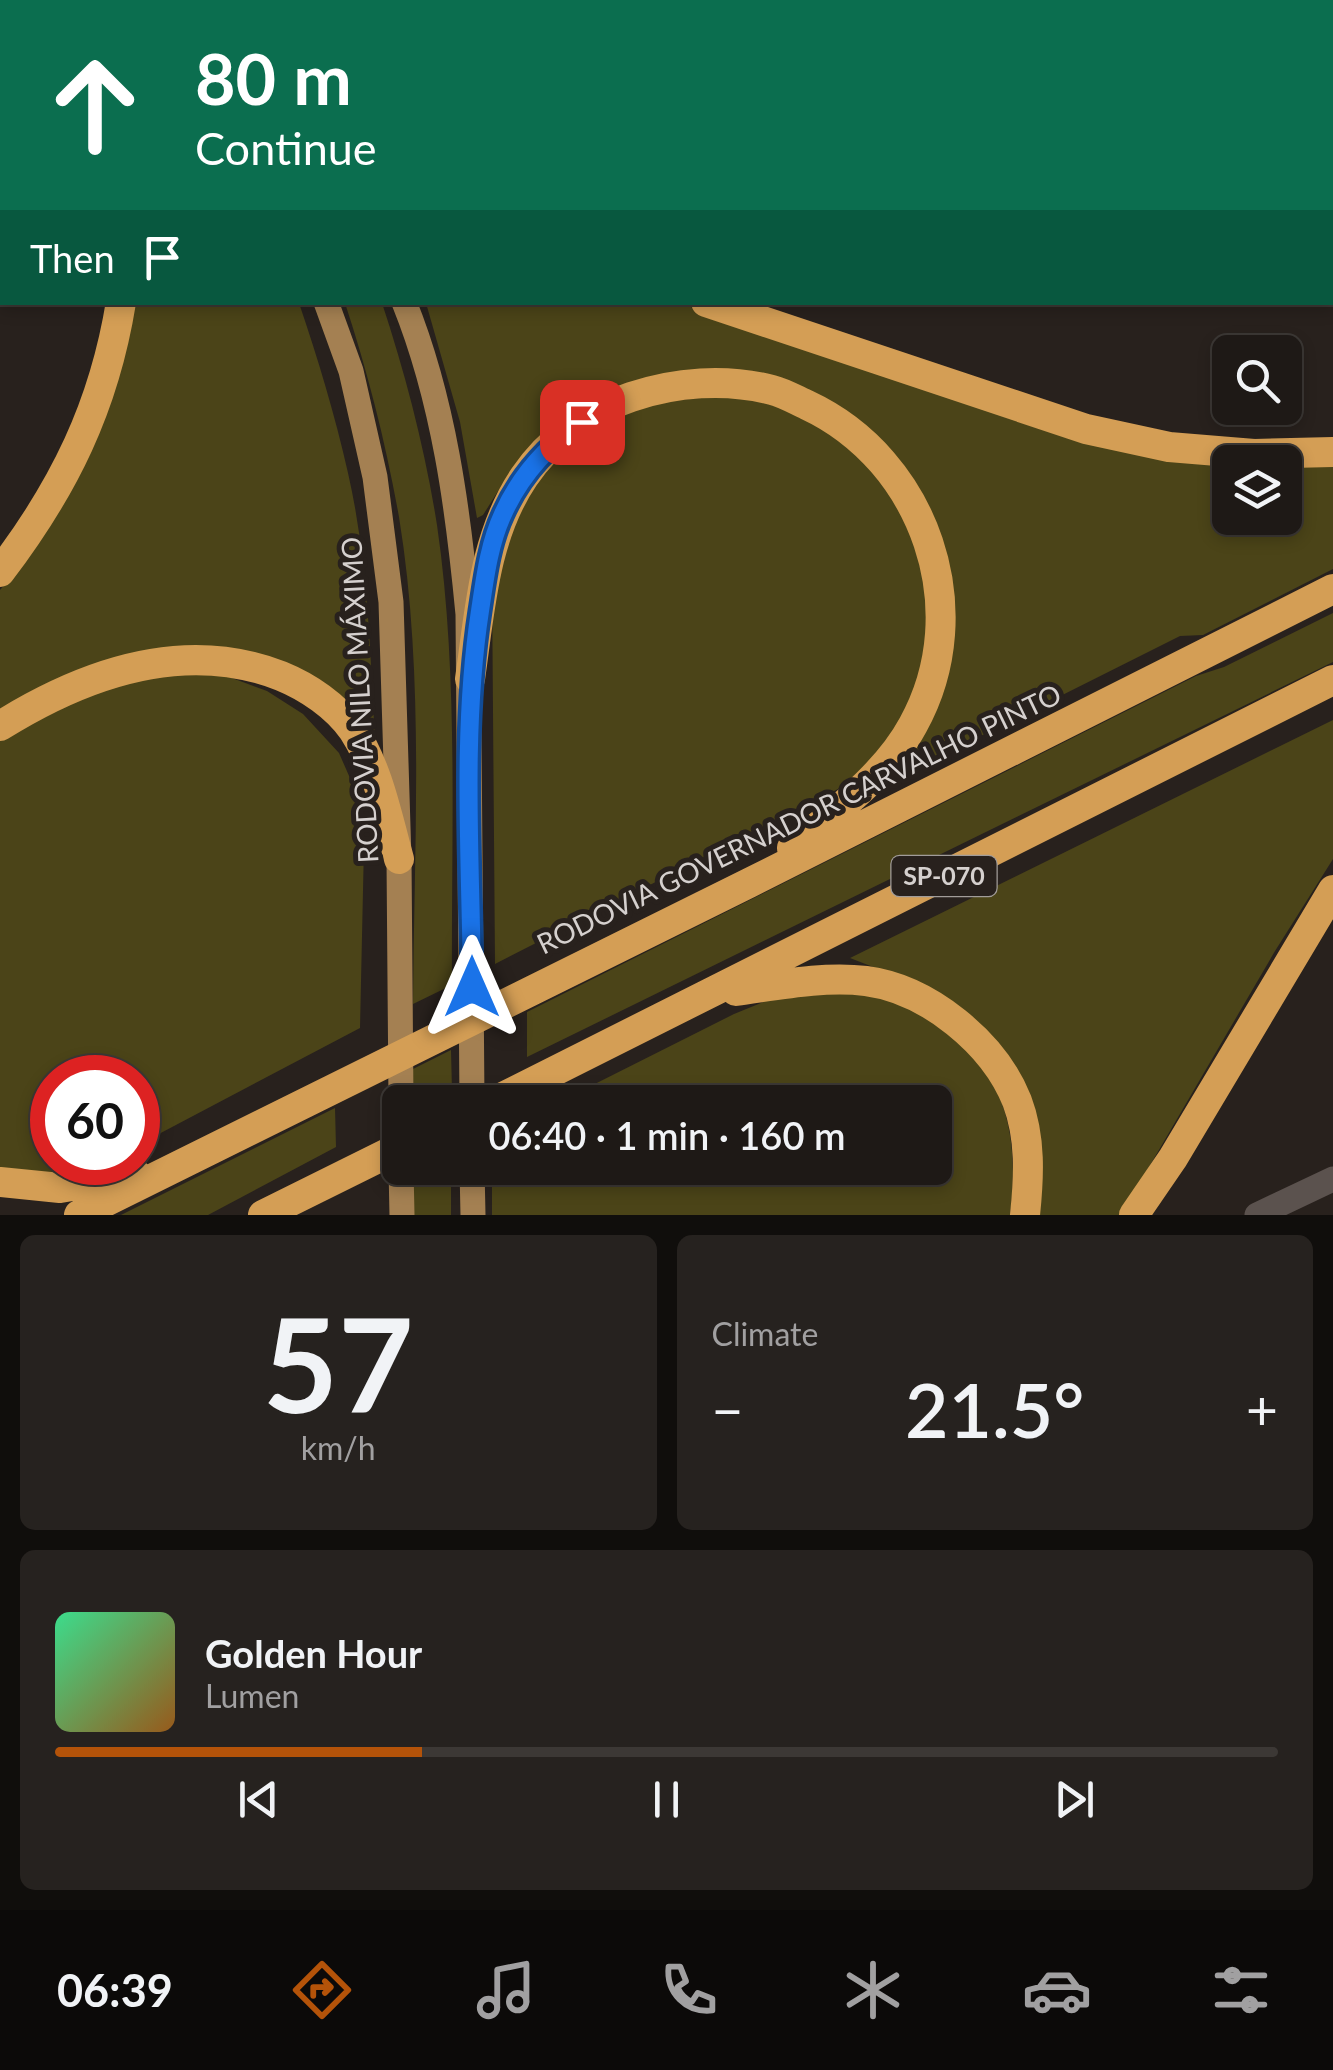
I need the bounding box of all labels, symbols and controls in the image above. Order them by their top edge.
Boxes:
text: 80 m [195,36,352,120]
icon: ahead [30,40,160,170]
text: Continue [195,121,377,175]
icon: arrive [135,230,190,285]
text: Then [30,235,115,281]
map controls [1212,335,1302,535]
button: search [1212,335,1302,425]
pin [540,380,625,465]
icon: arrive [555,395,610,450]
button: layers [1212,445,1302,535]
street label: RODOVIA NILO MÁXIMO [333,536,385,864]
street label: RODOVIA GOVERNADOR CARVALHO PINTO [531,676,1066,960]
road number: SP-070 [892,856,996,896]
position arrow [420,935,524,1039]
speed limit sign: 60 [30,1055,160,1185]
text: 06:40 · 1 min · 160 m [489,1112,845,1158]
text: 57 [263,1285,414,1441]
text: Climate [712,1314,818,1353]
text: 21.5° [905,1364,1084,1454]
text: − [712,1376,743,1442]
text: + [1246,1376,1278,1442]
text: km/h [301,1428,376,1467]
text: Golden Hour [205,1630,422,1676]
text: Lumen [205,1676,299,1715]
icon: previous [231,1772,286,1827]
icon: pause [639,1772,694,1827]
icon: next [1047,1772,1102,1827]
icon: directions [287,1955,357,2025]
icon: music [471,1955,541,2025]
icon: phone [654,1955,724,2025]
icon: climate [838,1955,908,2025]
icon: car [1022,1955,1092,2025]
icon: filters [1206,1955,1276,2025]
text: 06:39 [57,1963,173,2017]

